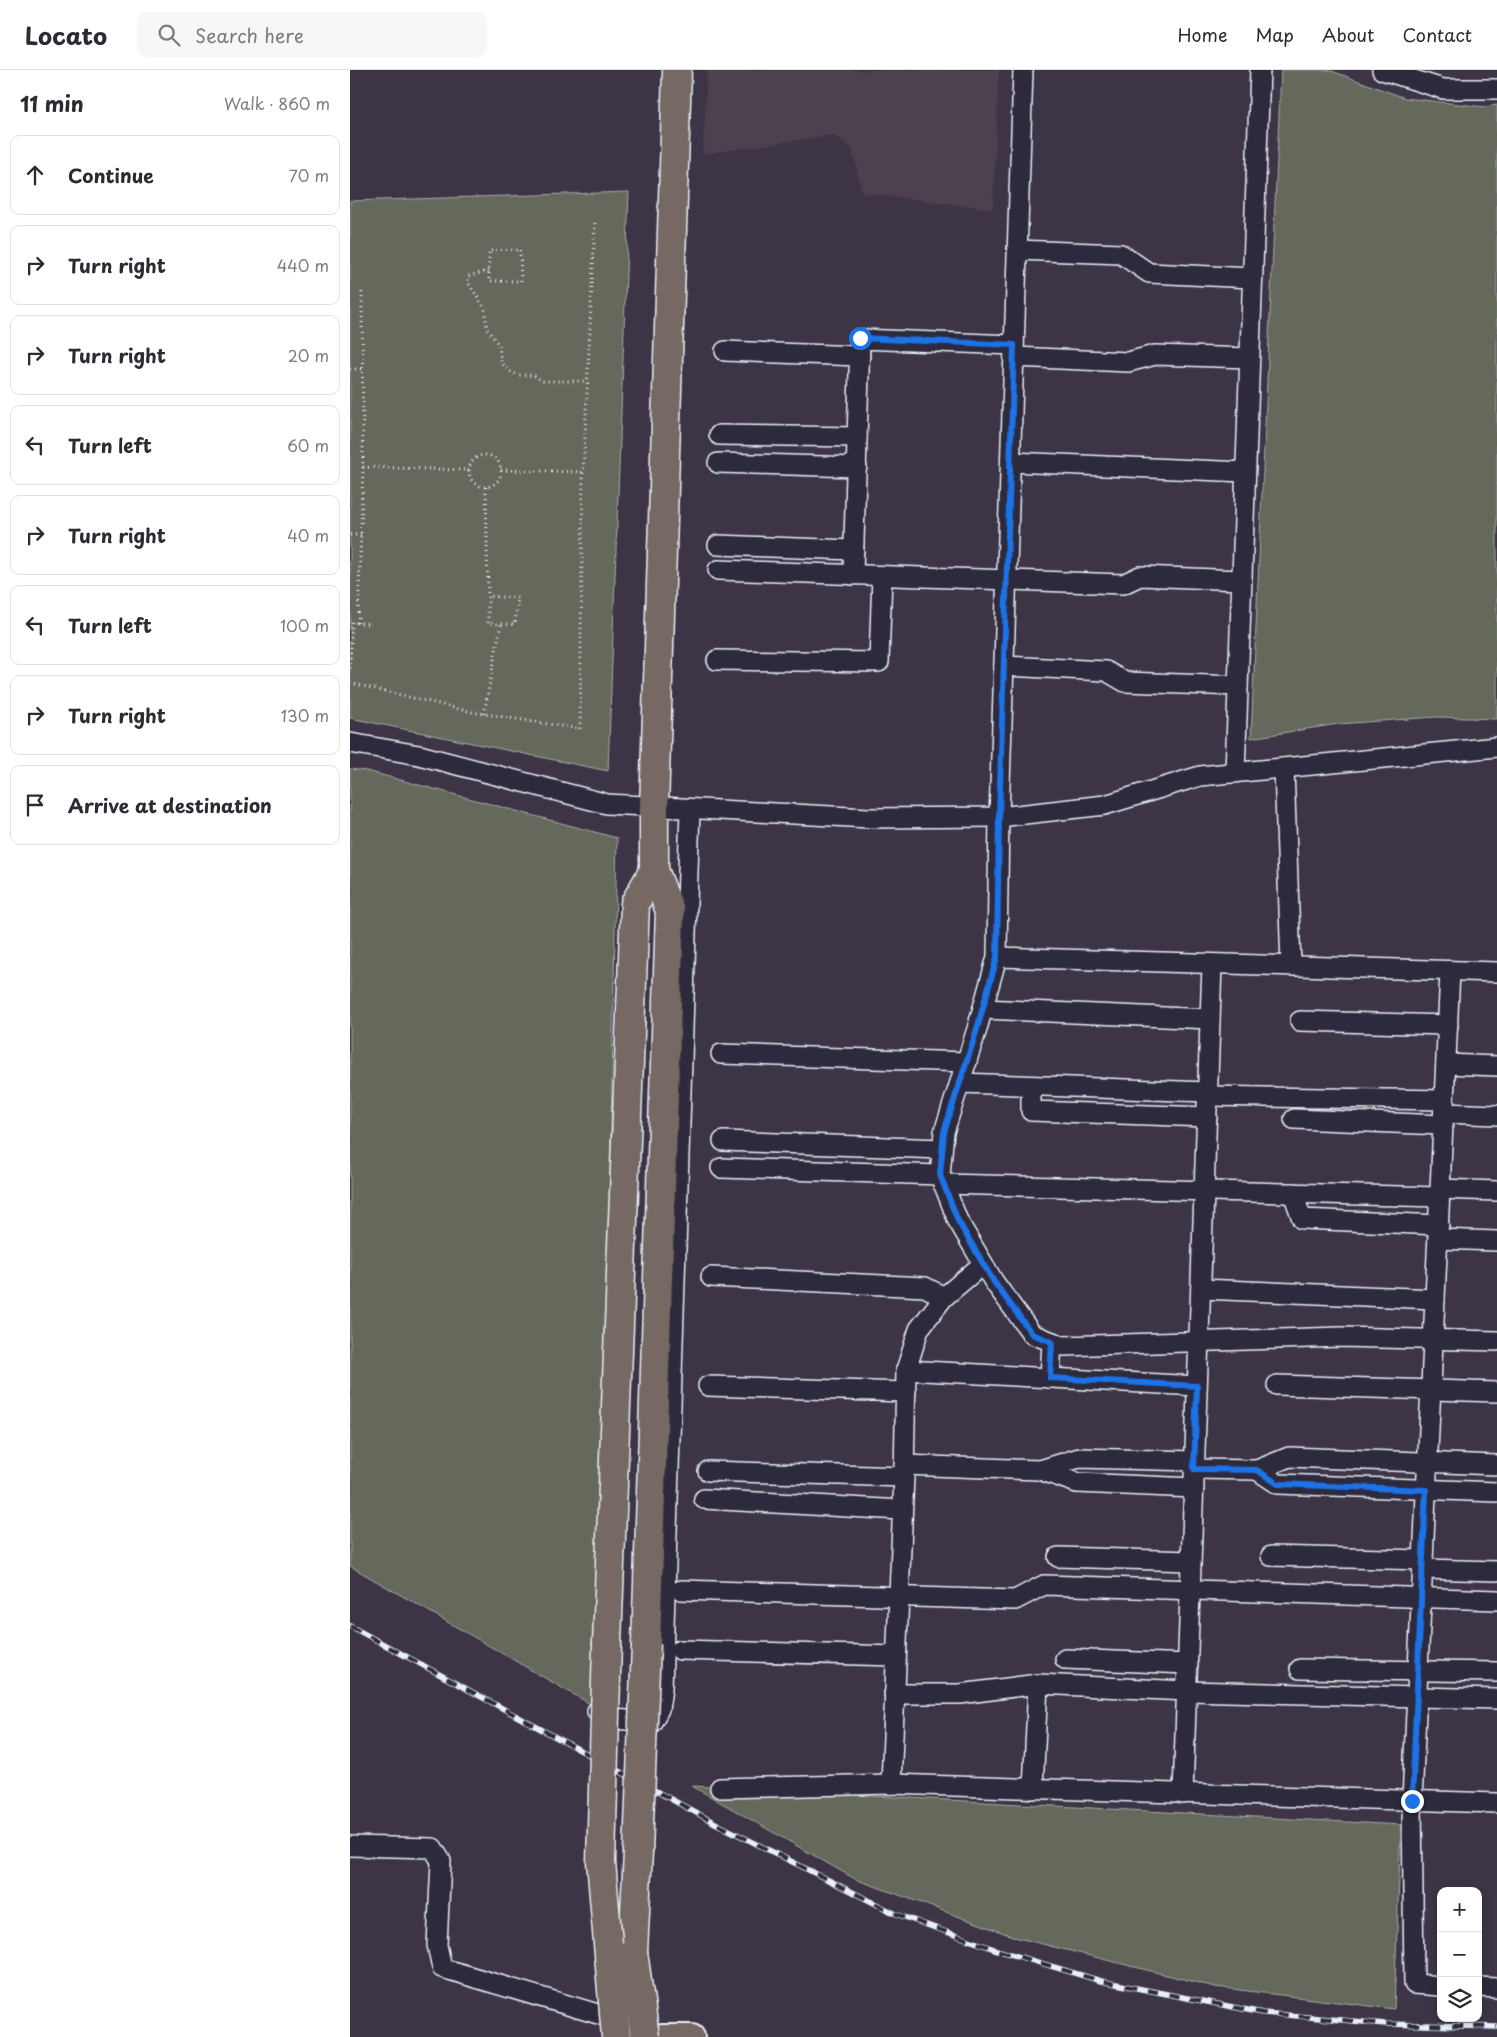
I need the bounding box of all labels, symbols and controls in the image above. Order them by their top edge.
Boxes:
search box [137,12,487,57]
text: Locato [25,17,107,53]
icon: search [155,21,183,49]
text: Search here [195,21,304,49]
text: Home [1177,21,1227,48]
text: Map [1255,21,1294,48]
text: About [1322,21,1374,48]
text: Contact [1402,21,1472,48]
text: 11 min [20,87,84,119]
text: Walk · 860 m [224,91,330,115]
icon: ahead [21,161,49,189]
text: Continue [68,161,154,189]
text: 70 m [289,163,329,187]
icon: right [21,251,49,279]
text: Turn right [68,251,166,279]
text: 440 m [277,253,329,277]
route start [849,327,872,350]
icon: right [21,341,49,369]
text: Turn right [68,341,166,369]
text: 20 m [288,343,329,367]
icon: left [21,431,49,459]
text: Turn left [68,431,152,459]
text: 60 m [287,433,329,457]
icon: right [21,521,49,549]
text: Turn right [68,521,166,549]
text: 40 m [287,523,329,547]
icon: left [21,611,49,639]
text: Turn left [68,611,152,639]
text: 100 m [280,613,329,637]
icon: right [21,701,49,729]
text: Turn right [68,701,166,729]
text: 130 m [281,703,329,727]
icon: arrive [21,791,49,819]
text: Arrive at destination [68,791,272,819]
route end [1401,1790,1424,1813]
map controls [1437,1887,1482,2022]
button: + [1437,1887,1482,1932]
button: − [1437,1932,1482,1977]
button: layers [1437,1977,1482,2022]

